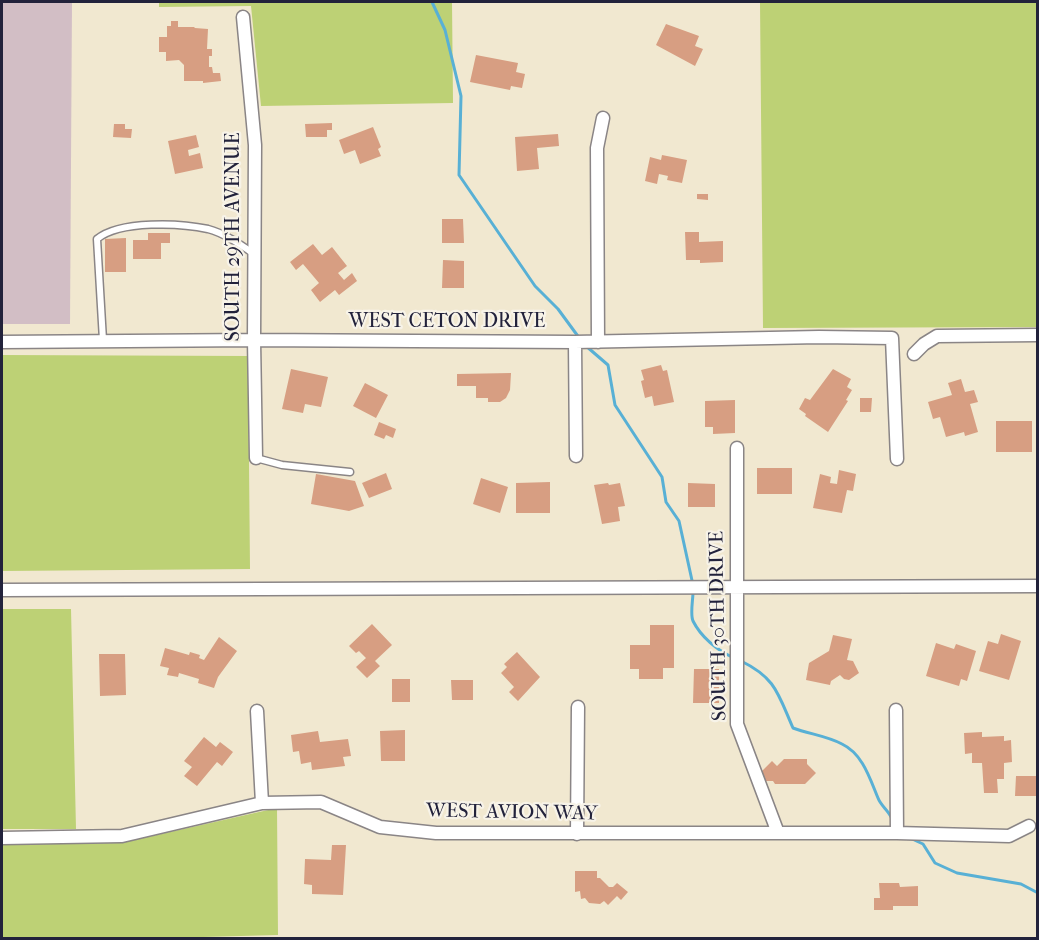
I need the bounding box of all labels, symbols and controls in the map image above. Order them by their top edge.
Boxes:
street label: SOUTH 29TH AVENUE [222,132,246,342]
street label: WEST CETON DRIVE [349,310,545,334]
street label: SOUTH 30TH DRIVE [705,531,733,721]
street label: WEST AVION WAY [426,800,598,826]

